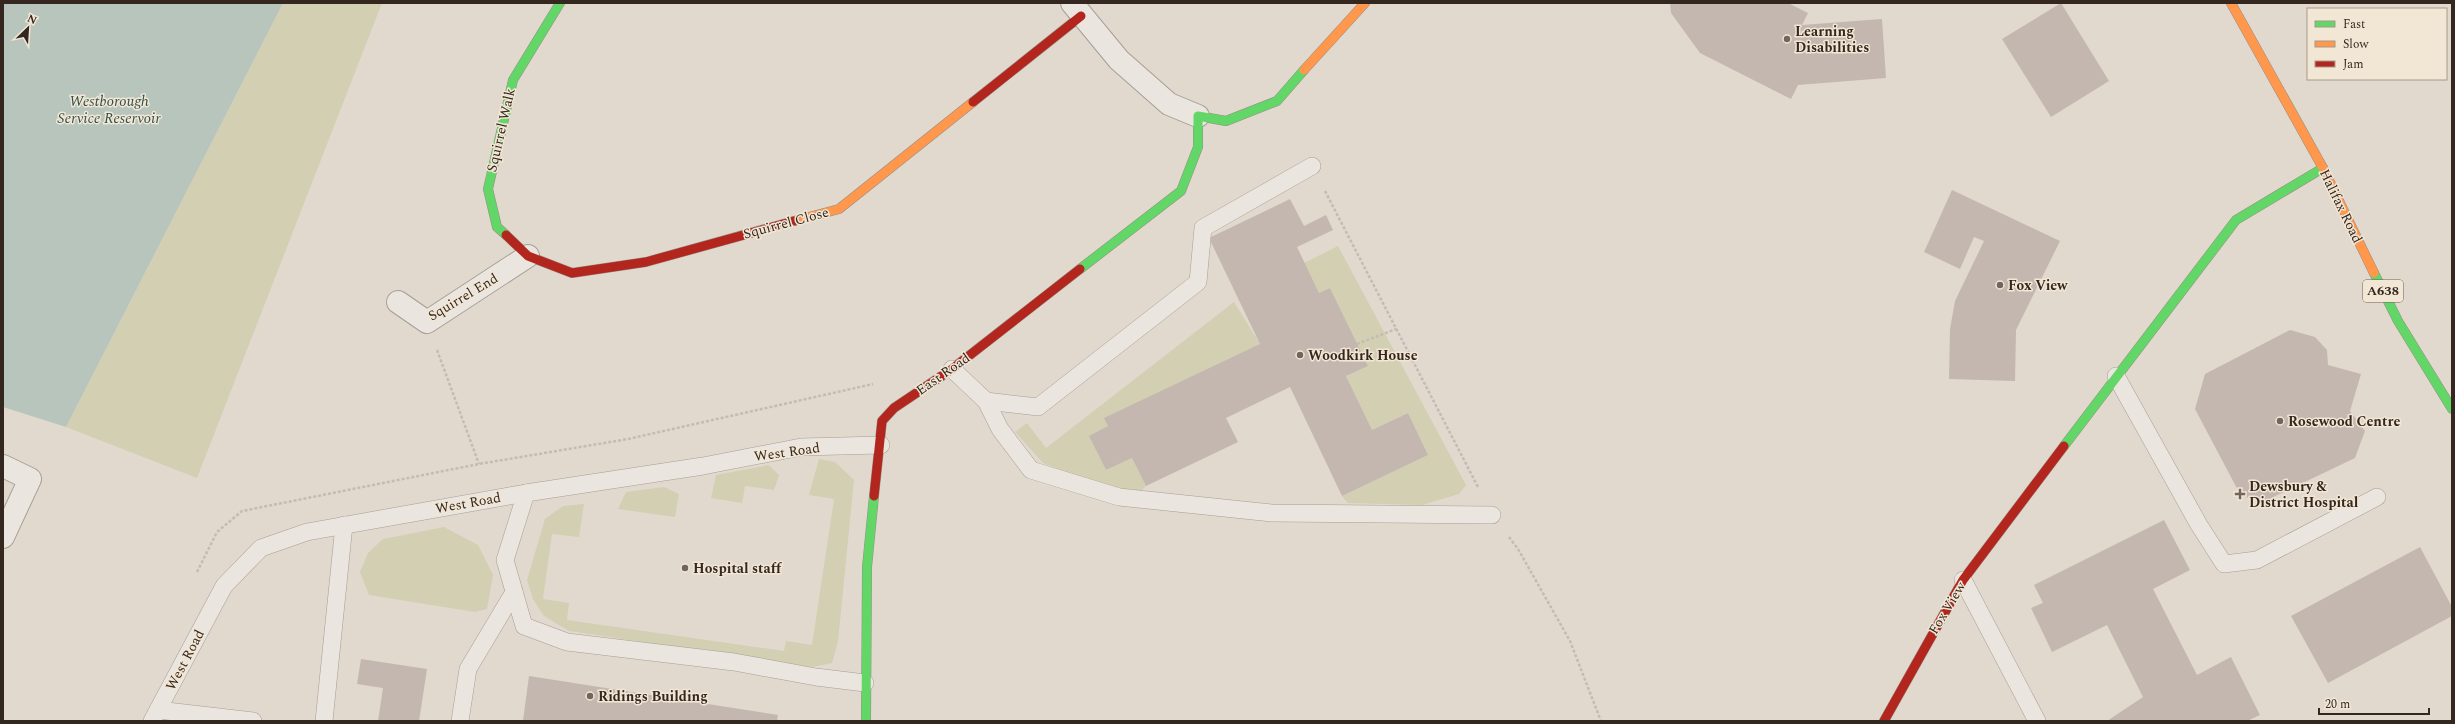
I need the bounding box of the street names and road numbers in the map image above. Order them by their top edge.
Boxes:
street label: Squirrel Walk [481,86,521,174]
street label: Halifax Road [2314,165,2368,247]
street label: Squirrel Close [741,201,831,245]
street label: Squirrel End [424,268,502,326]
road number: A638 [2363,280,2403,302]
street label: East Road [912,348,975,400]
street label: West Road [753,437,821,467]
street label: West Road [434,487,503,519]
street label: Fox View [1923,577,1971,638]
street label: West Road [160,626,210,694]

